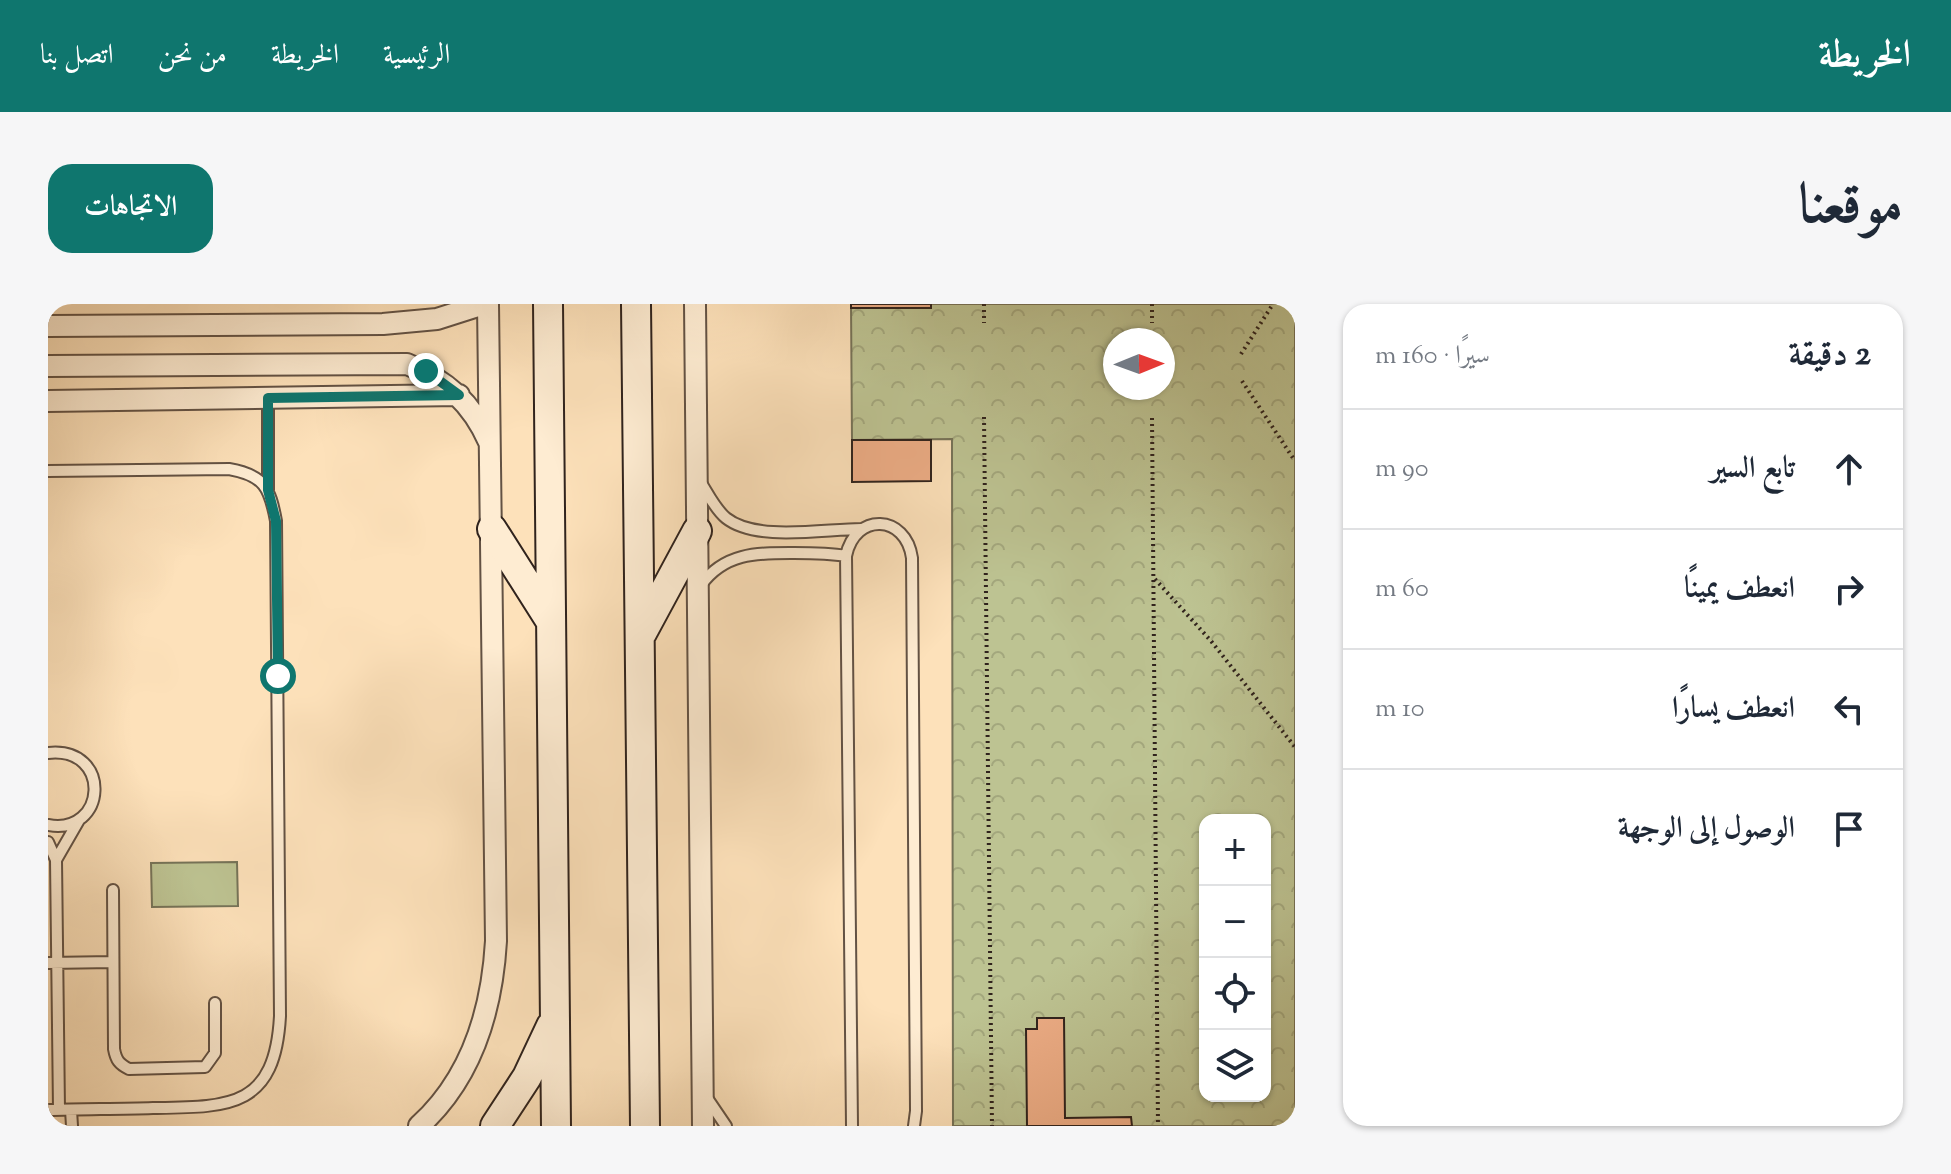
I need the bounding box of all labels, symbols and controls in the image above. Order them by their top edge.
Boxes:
text: الخريطة [1819,30,1911,84]
text: اتصل بنا [40,36,114,76]
text: من نحن [158,36,227,76]
text: الخريطة [271,36,339,76]
text: الرئيسية [383,36,450,76]
button: الاتجاهات [48,164,213,253]
text: موقعنا [1798,168,1903,249]
north arrow [1103,328,1175,400]
text: 2 دقيقة [1788,331,1871,380]
text: سيرًا · 160 m [1375,338,1490,375]
route end [408,353,444,389]
icon: ahead [1827,447,1871,491]
text: تابع السير [1710,448,1795,491]
text: 90 m [1375,451,1428,488]
icon: right [1827,567,1871,611]
text: انعطف يمينًا [1684,568,1795,611]
text: 60 m [1375,571,1429,608]
route start [260,658,296,694]
icon: left [1827,687,1871,731]
text: انعطف يسارًا [1672,688,1795,731]
text: 10 m [1375,691,1424,728]
icon: arrive [1827,807,1871,851]
text: الوصول إلى الوجهة [1618,808,1795,851]
map controls [1199,814,1271,1102]
button: + [1199,814,1271,886]
button: − [1199,886,1271,958]
button: locate [1199,958,1271,1030]
button: layers [1199,1030,1271,1102]

